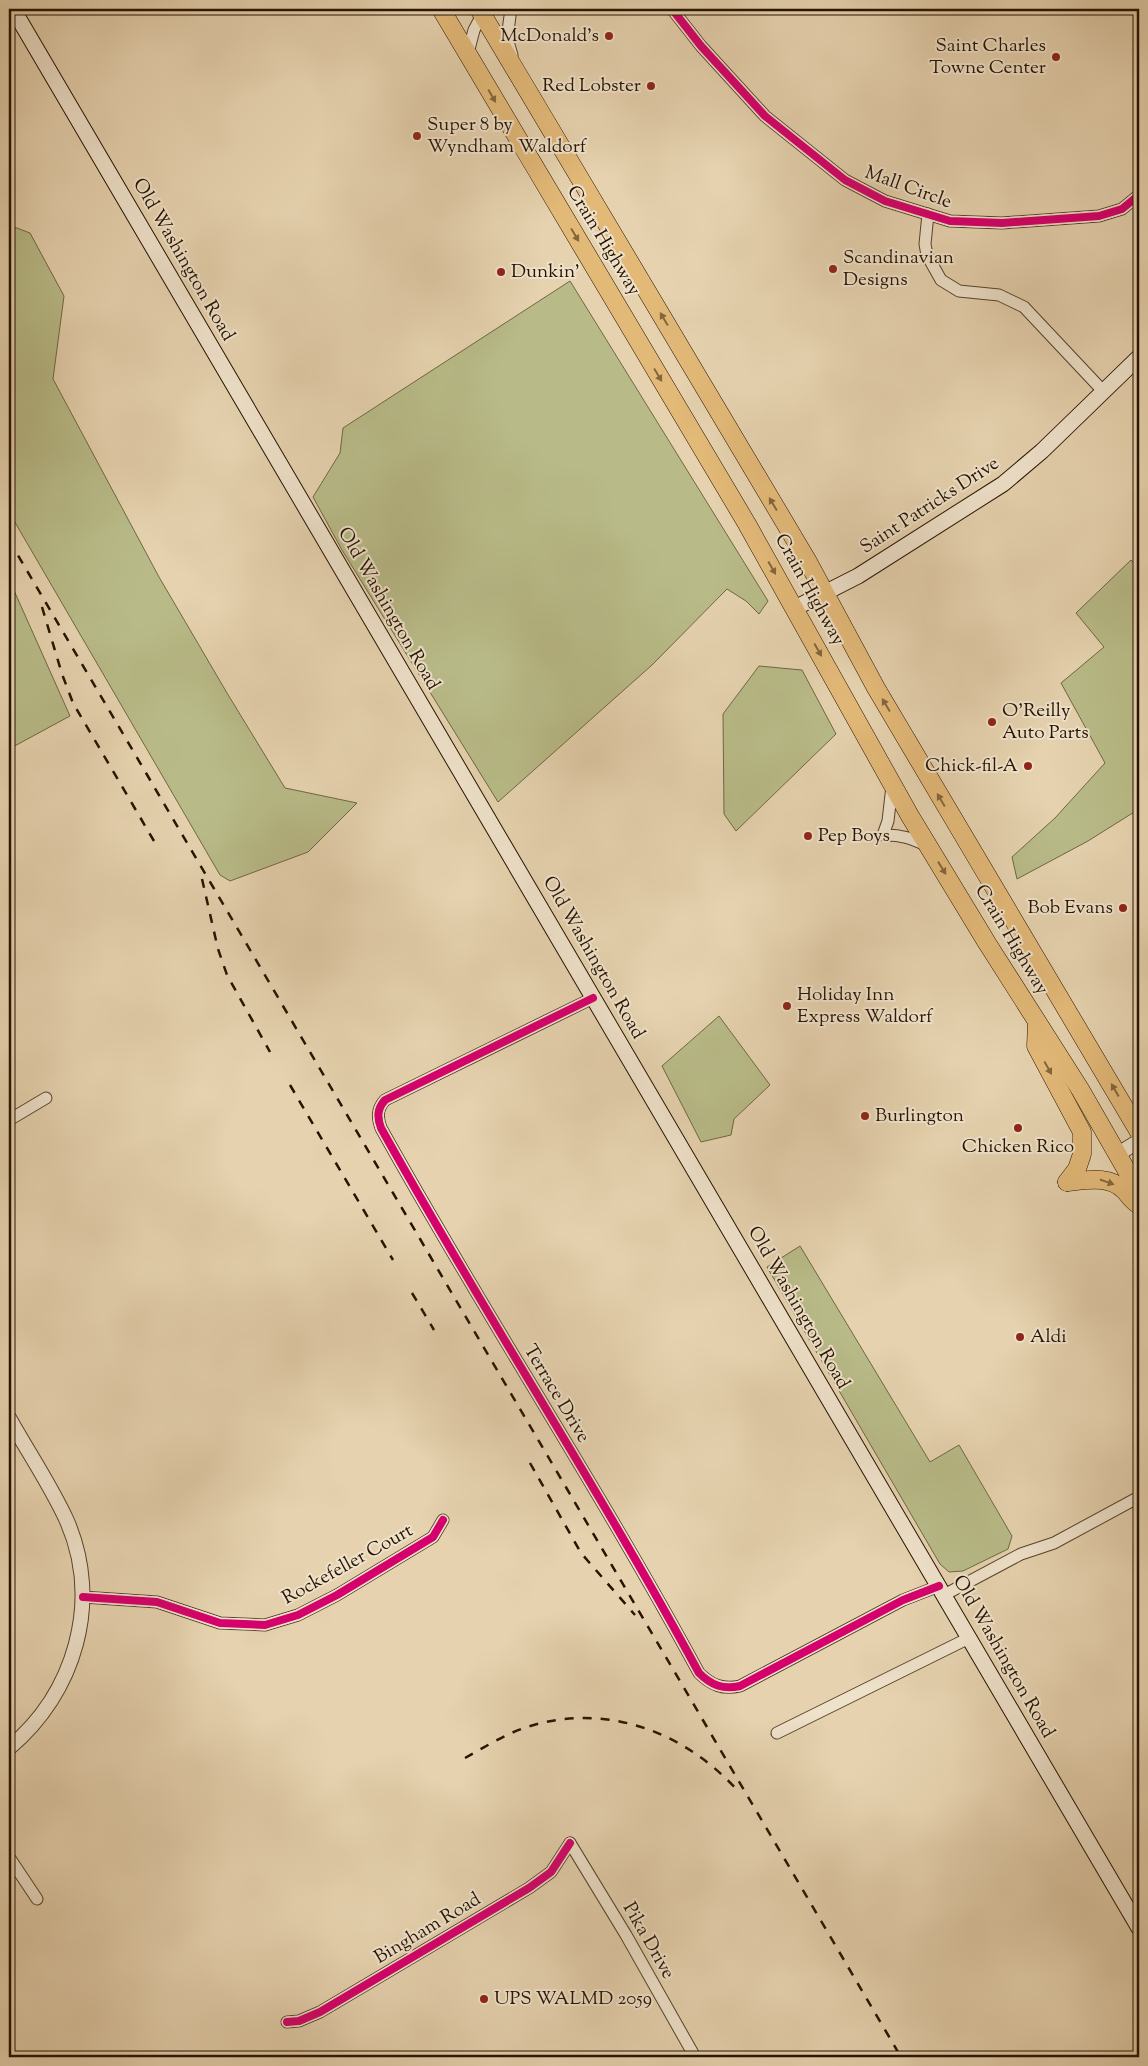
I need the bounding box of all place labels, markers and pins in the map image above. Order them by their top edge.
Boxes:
place label: McDonald's [500,23,599,50]
marker: McDonald's [603,30,615,42]
place label: Saint Charles Towne Center [929,33,1046,82]
marker: Saint Charles Towne Center [1050,51,1062,63]
place label: Red Lobster [542,73,641,100]
marker: Red Lobster [645,80,657,92]
place label: Super 8 by Wyndham Waldorf [427,112,588,161]
marker: Super 8 by Wyndham Waldorf [411,130,423,142]
place label: Scandinavian Designs [843,245,954,294]
place label: Dunkin' [511,259,580,286]
marker: Scandinavian Designs [827,263,839,275]
marker: Dunkin' [495,266,507,278]
place label: O'Reilly Auto Parts [1002,698,1089,747]
marker: O'Reilly Auto Parts [986,716,998,728]
place label: Chick-fil-A [925,753,1019,780]
marker: Chick-fil-A [1022,760,1034,772]
place label: Pep Boys [818,823,890,850]
marker: Pep Boys [802,830,814,842]
place label: Bob Evans [1028,895,1113,922]
marker: Bob Evans [1117,902,1129,914]
place label: Holiday Inn Express Waldorf [797,982,934,1031]
marker: Holiday Inn Express Waldorf [781,1000,793,1012]
place label: Burlington [875,1103,964,1130]
marker: Burlington [859,1110,871,1122]
marker: Chicken Rico [1012,1122,1024,1134]
place label: Chicken Rico [962,1134,1074,1161]
place label: Aldi [1030,1324,1067,1351]
marker: Aldi [1014,1331,1026,1343]
place label: UPS WALMD 2059 [494,1986,652,2013]
marker: UPS WALMD 2059 [478,1993,490,2005]

